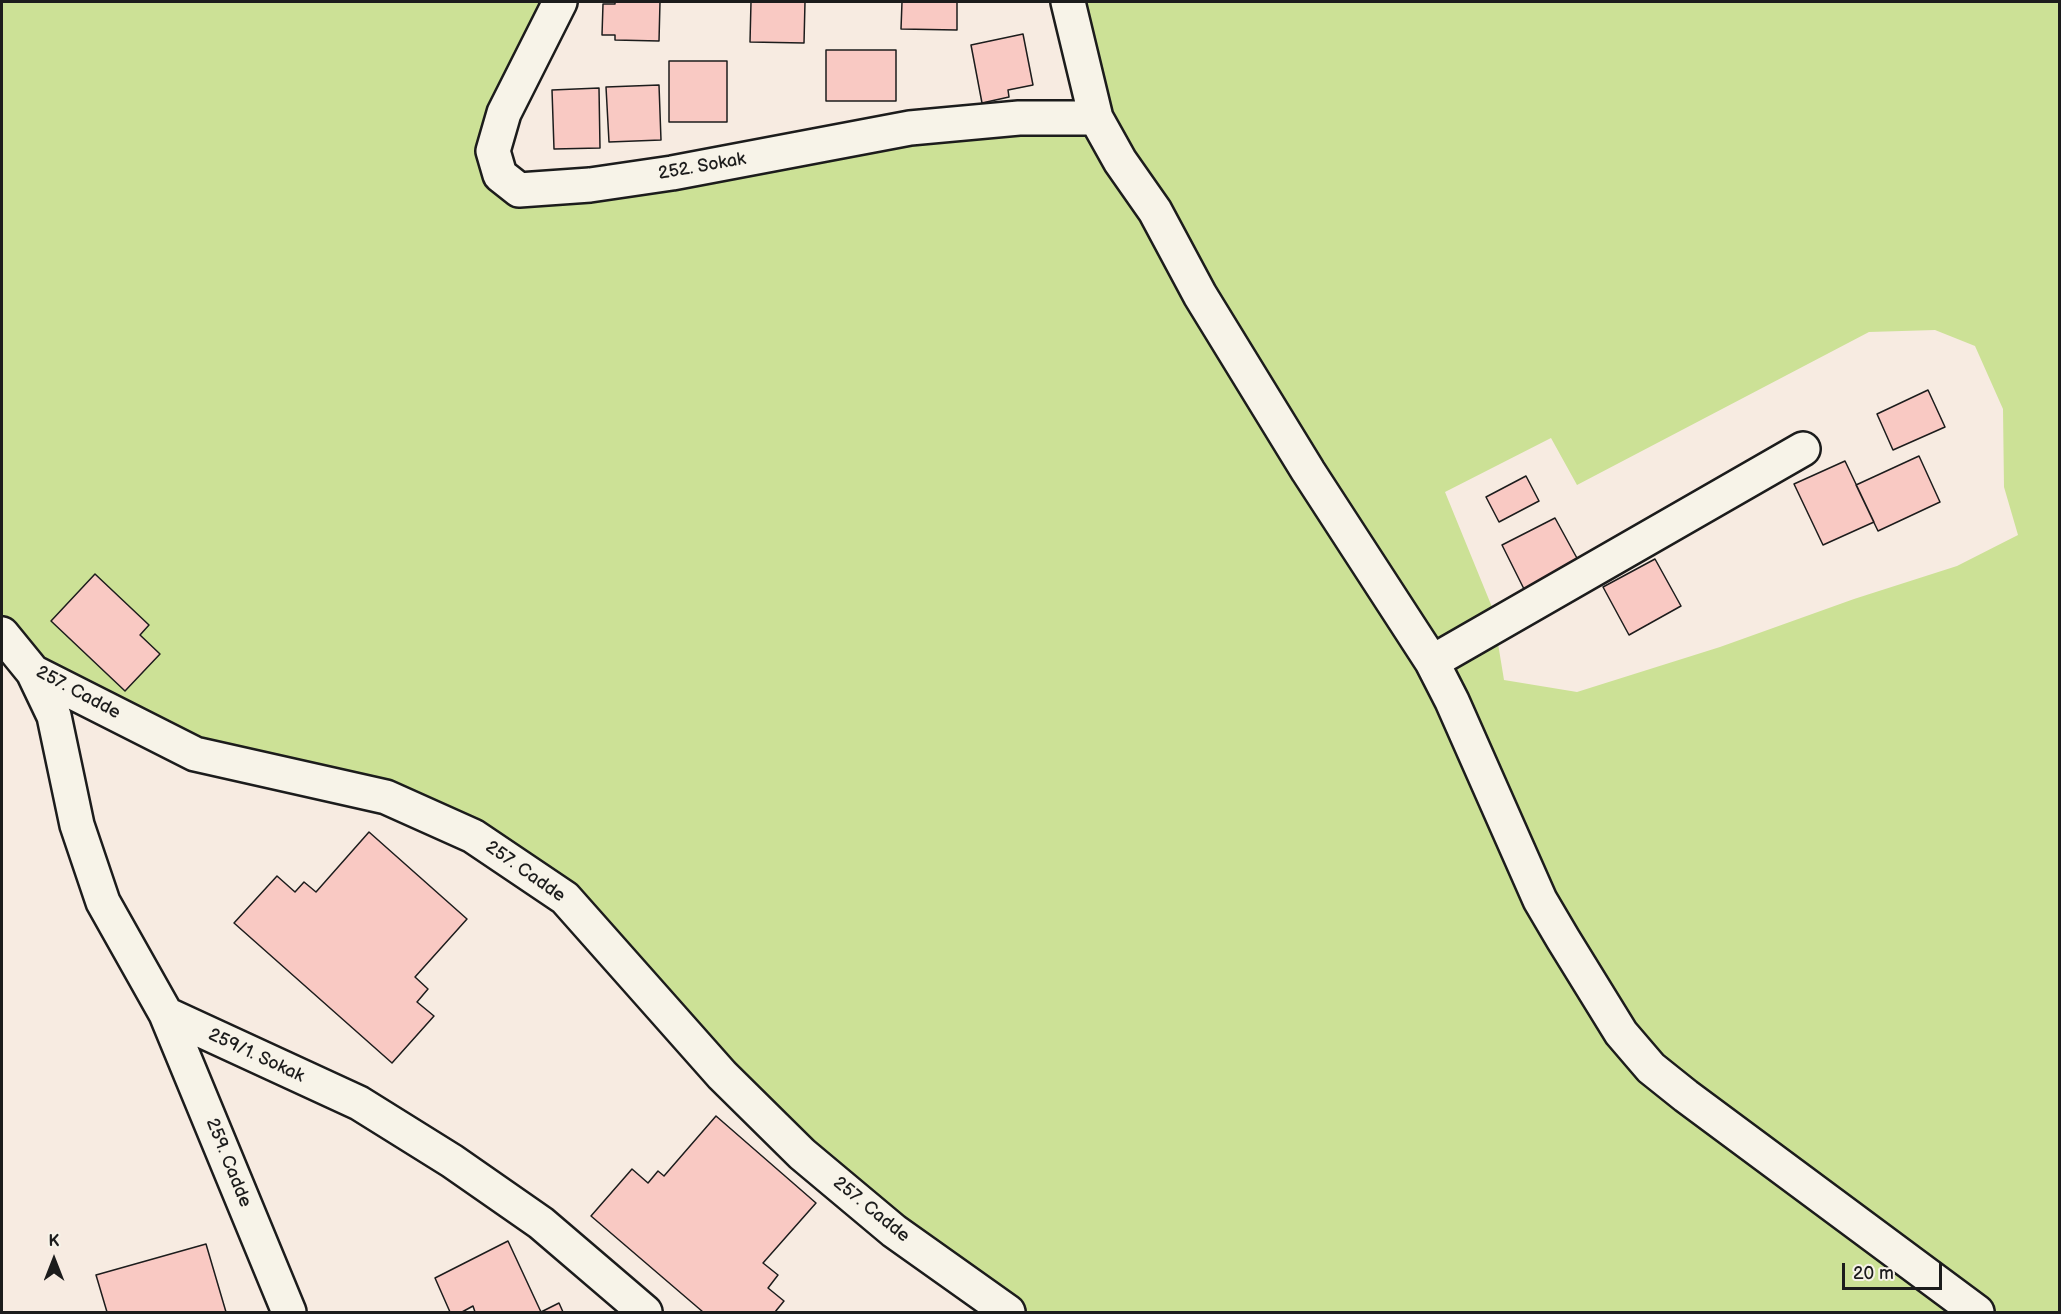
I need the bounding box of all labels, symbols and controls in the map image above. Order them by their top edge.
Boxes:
street label: 252. Sokak [657,149,747,185]
street label: 257. Cadde [32,662,124,724]
street label: 257. Cadde [481,837,569,907]
street label: 259/1. Sokak [205,1024,307,1088]
street label: 259. Cadde [200,1115,256,1211]
street label: 257. Cadde [828,1173,914,1247]
north arrow [24,1230,84,1290]
text: K [49,1232,59,1251]
scale bar [1845,1251,1946,1289]
text: 20 m [1853,1263,1894,1284]

